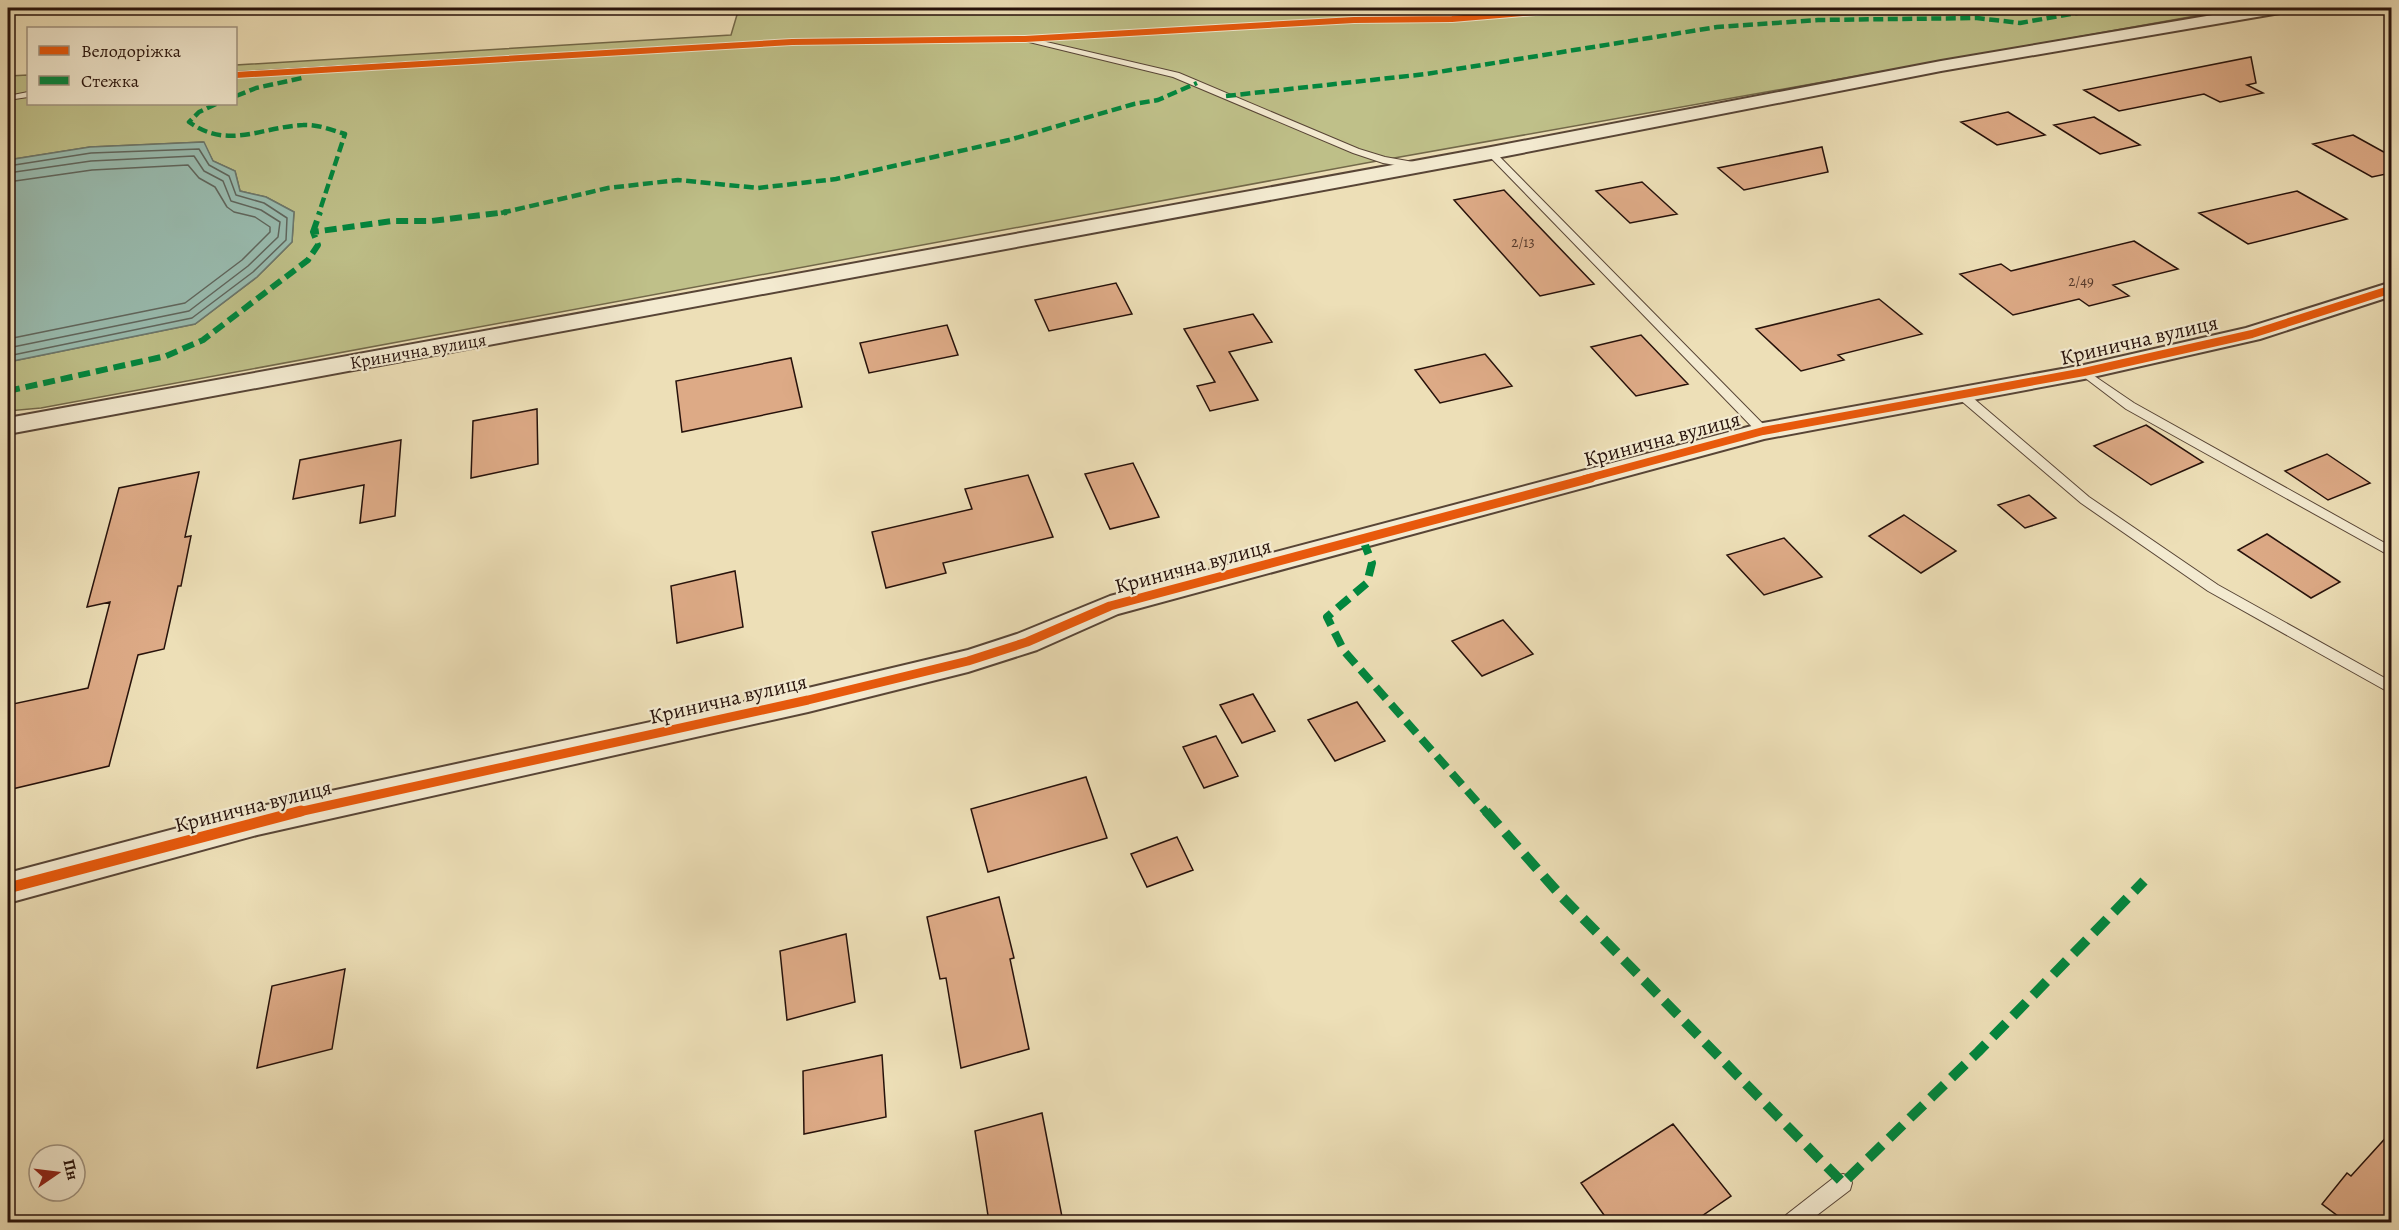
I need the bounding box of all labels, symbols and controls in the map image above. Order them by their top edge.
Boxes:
legend [27,27,237,105]
text: Велодоріжка [81,39,182,63]
text: Стежка [81,69,140,93]
house number: 2/13 [1511,232,1535,252]
house number: 2/49 [2068,271,2094,291]
street label: Кринична вулиця [2057,308,2221,372]
street label: Кринична вулиця [348,327,488,375]
street label: Кринична вулиця [1581,405,1743,473]
street label: Кринична вулиця [1112,532,1274,600]
street label: Кринична вулиця [646,667,810,731]
street label: Кринична вулиця [171,773,335,839]
north arrow [27,1143,87,1203]
text: Пн [57,1157,84,1182]

